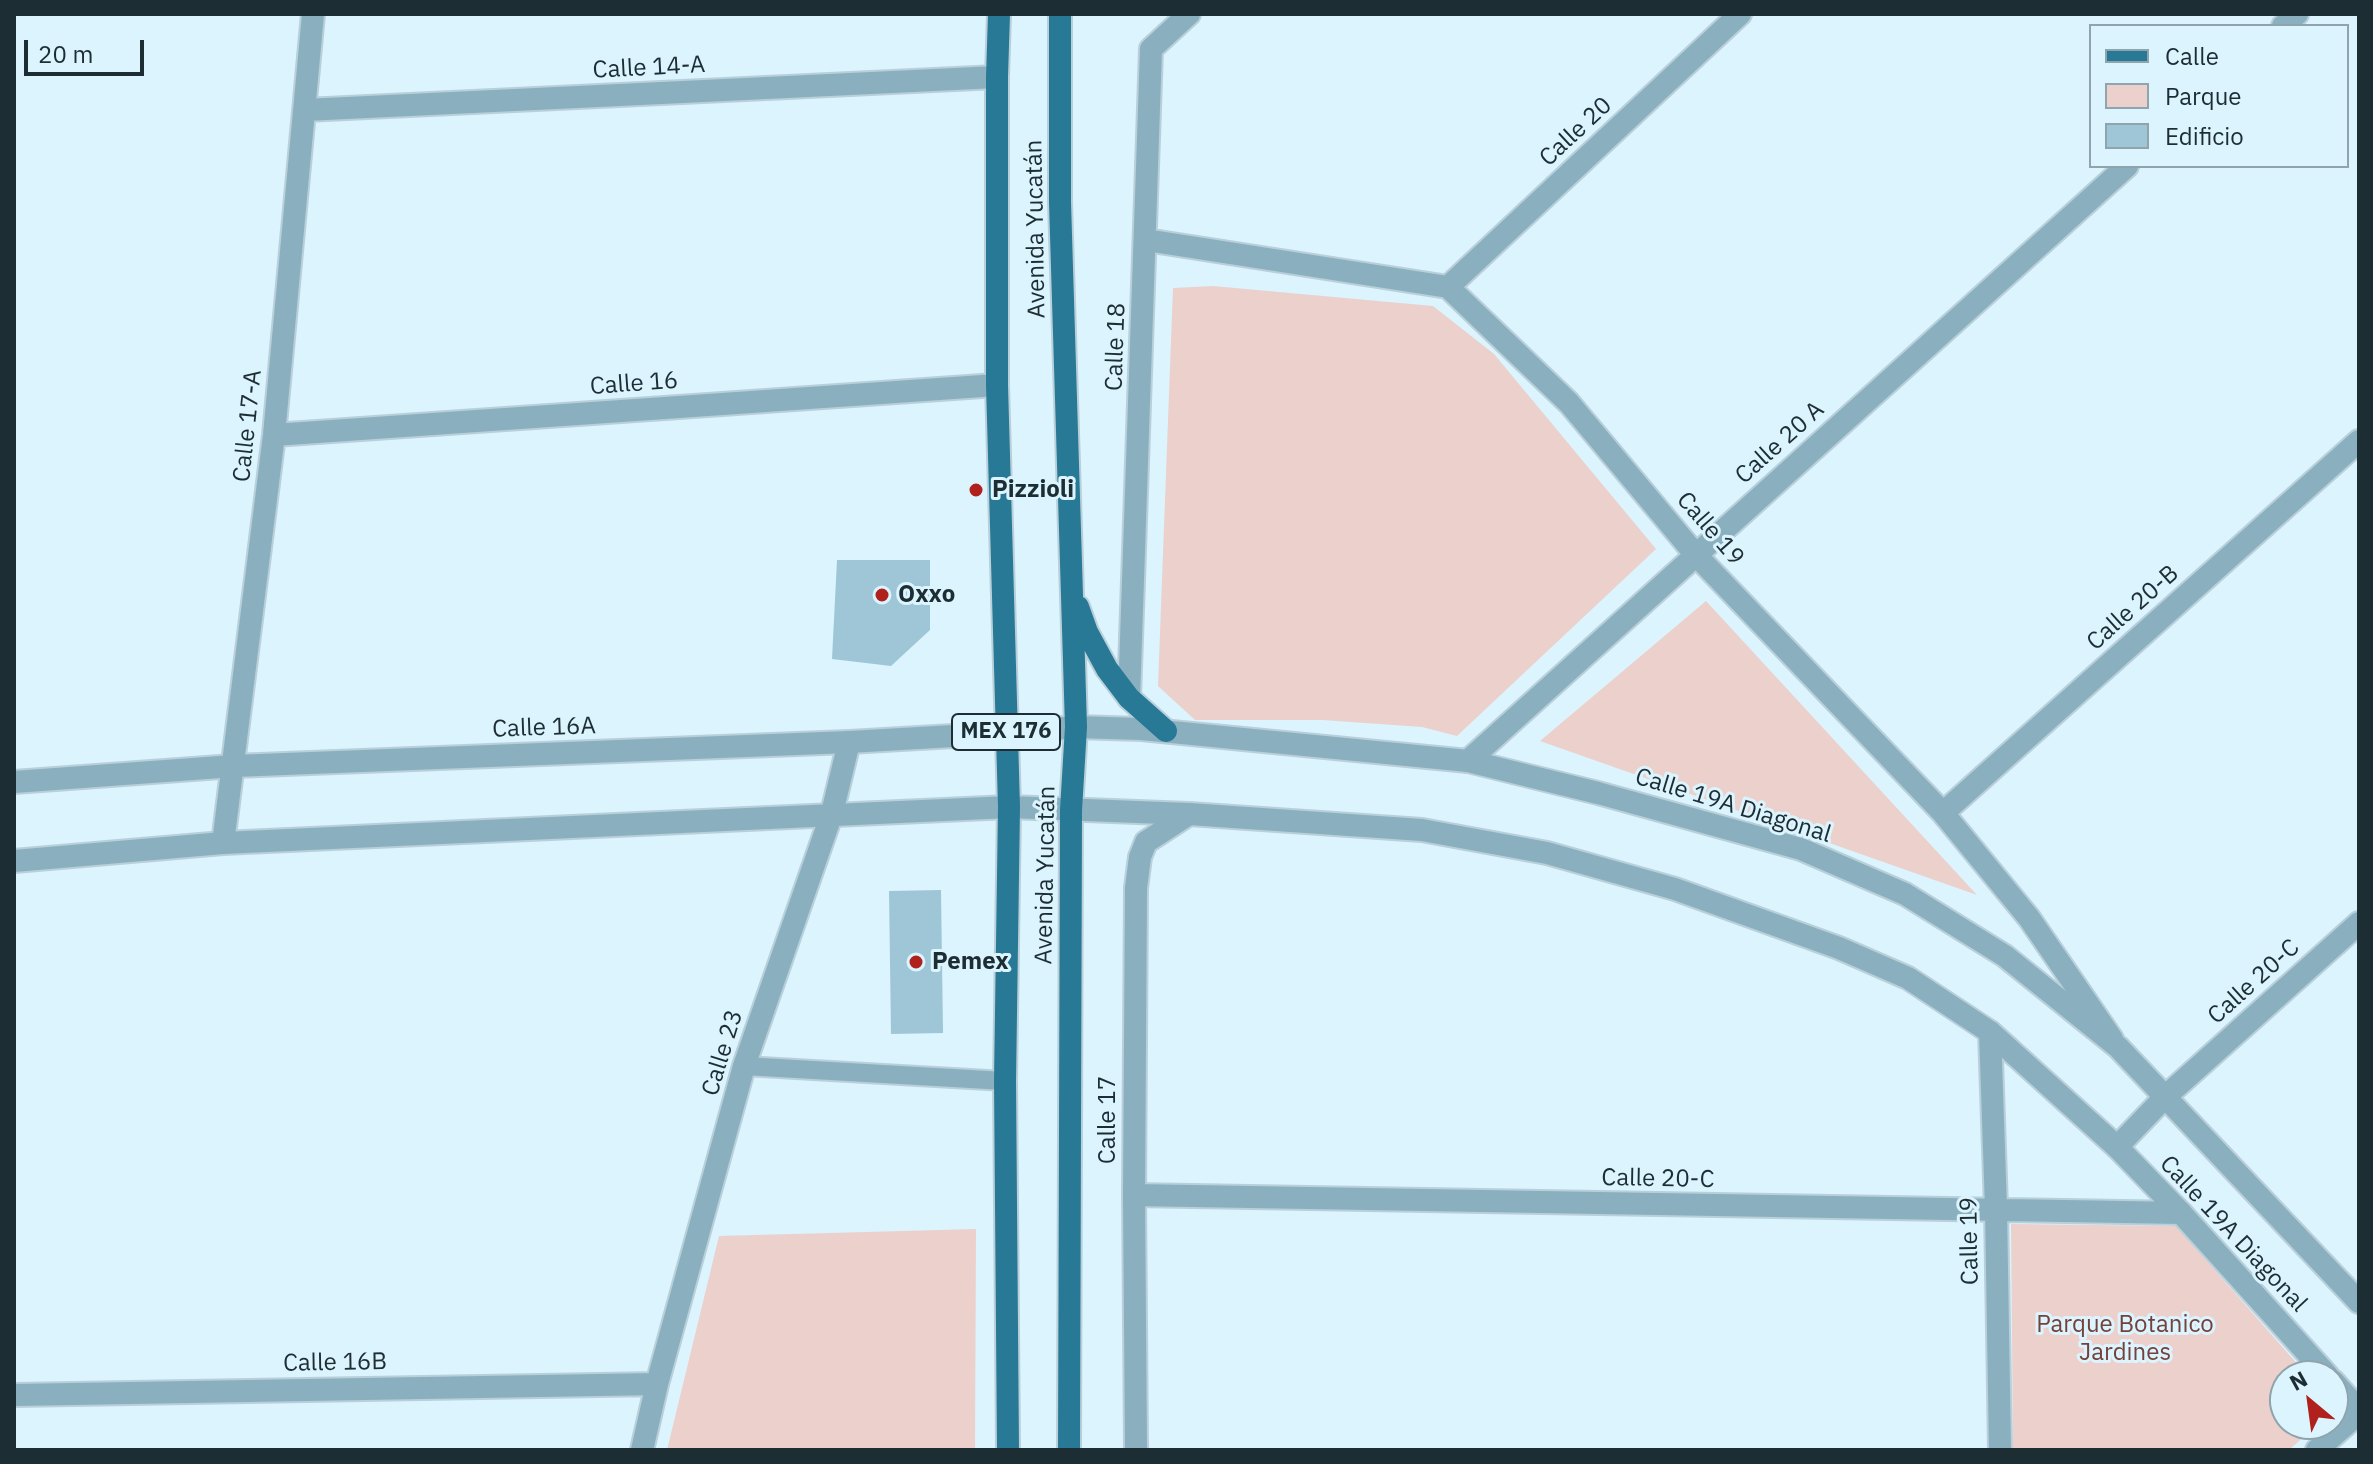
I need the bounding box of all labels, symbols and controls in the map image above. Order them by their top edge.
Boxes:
scale bar [28,24,148,74]
legend [2089,24,2349,168]
text: 20 m [38,38,93,70]
text: Calle [2165,40,2219,72]
street label: Calle 14-A [592,51,706,85]
text: Parque [2165,80,2242,112]
street label: Calle 20 [1534,91,1618,173]
text: Edificio [2165,120,2244,152]
street label: Avenida Yucatán [1020,139,1052,319]
street label: Calle 18 [1100,302,1132,392]
street label: Calle 16 [589,367,679,401]
street label: Calle 17-A [228,368,268,484]
street label: Calle 20 A [1730,396,1830,490]
place label: Pizzioli [992,476,1074,504]
marker: Pizzioli [967,481,985,499]
street label: Calle 19 [1670,486,1750,572]
street label: Calle 20-B [2081,559,2185,657]
place label: Oxxo [898,581,955,609]
marker: Oxxo [873,586,891,604]
street label: Calle 16A [492,712,596,744]
road number: MEX 176 [952,714,1060,750]
street label: Calle 19A Diagonal [1632,763,1834,849]
street label: Avenida Yucatán [1030,785,1062,965]
street label: Calle 20-C [2202,933,2306,1031]
place label: Pemex [932,948,1009,976]
marker: Pemex [907,953,925,971]
street label: Calle 23 [696,1007,750,1099]
street label: Calle 17 [1094,1076,1122,1164]
street label: Calle 19A Diagonal [2153,1150,2313,1318]
street label: Calle 20-C [1601,1164,1715,1194]
street label: Calle 19 [1955,1197,1985,1285]
park label: Parque Botanico Jardines [2036,1311,2214,1367]
street label: Calle 16B [283,1348,387,1378]
north arrow [2269,1360,2349,1440]
text: N [2284,1364,2312,1397]

